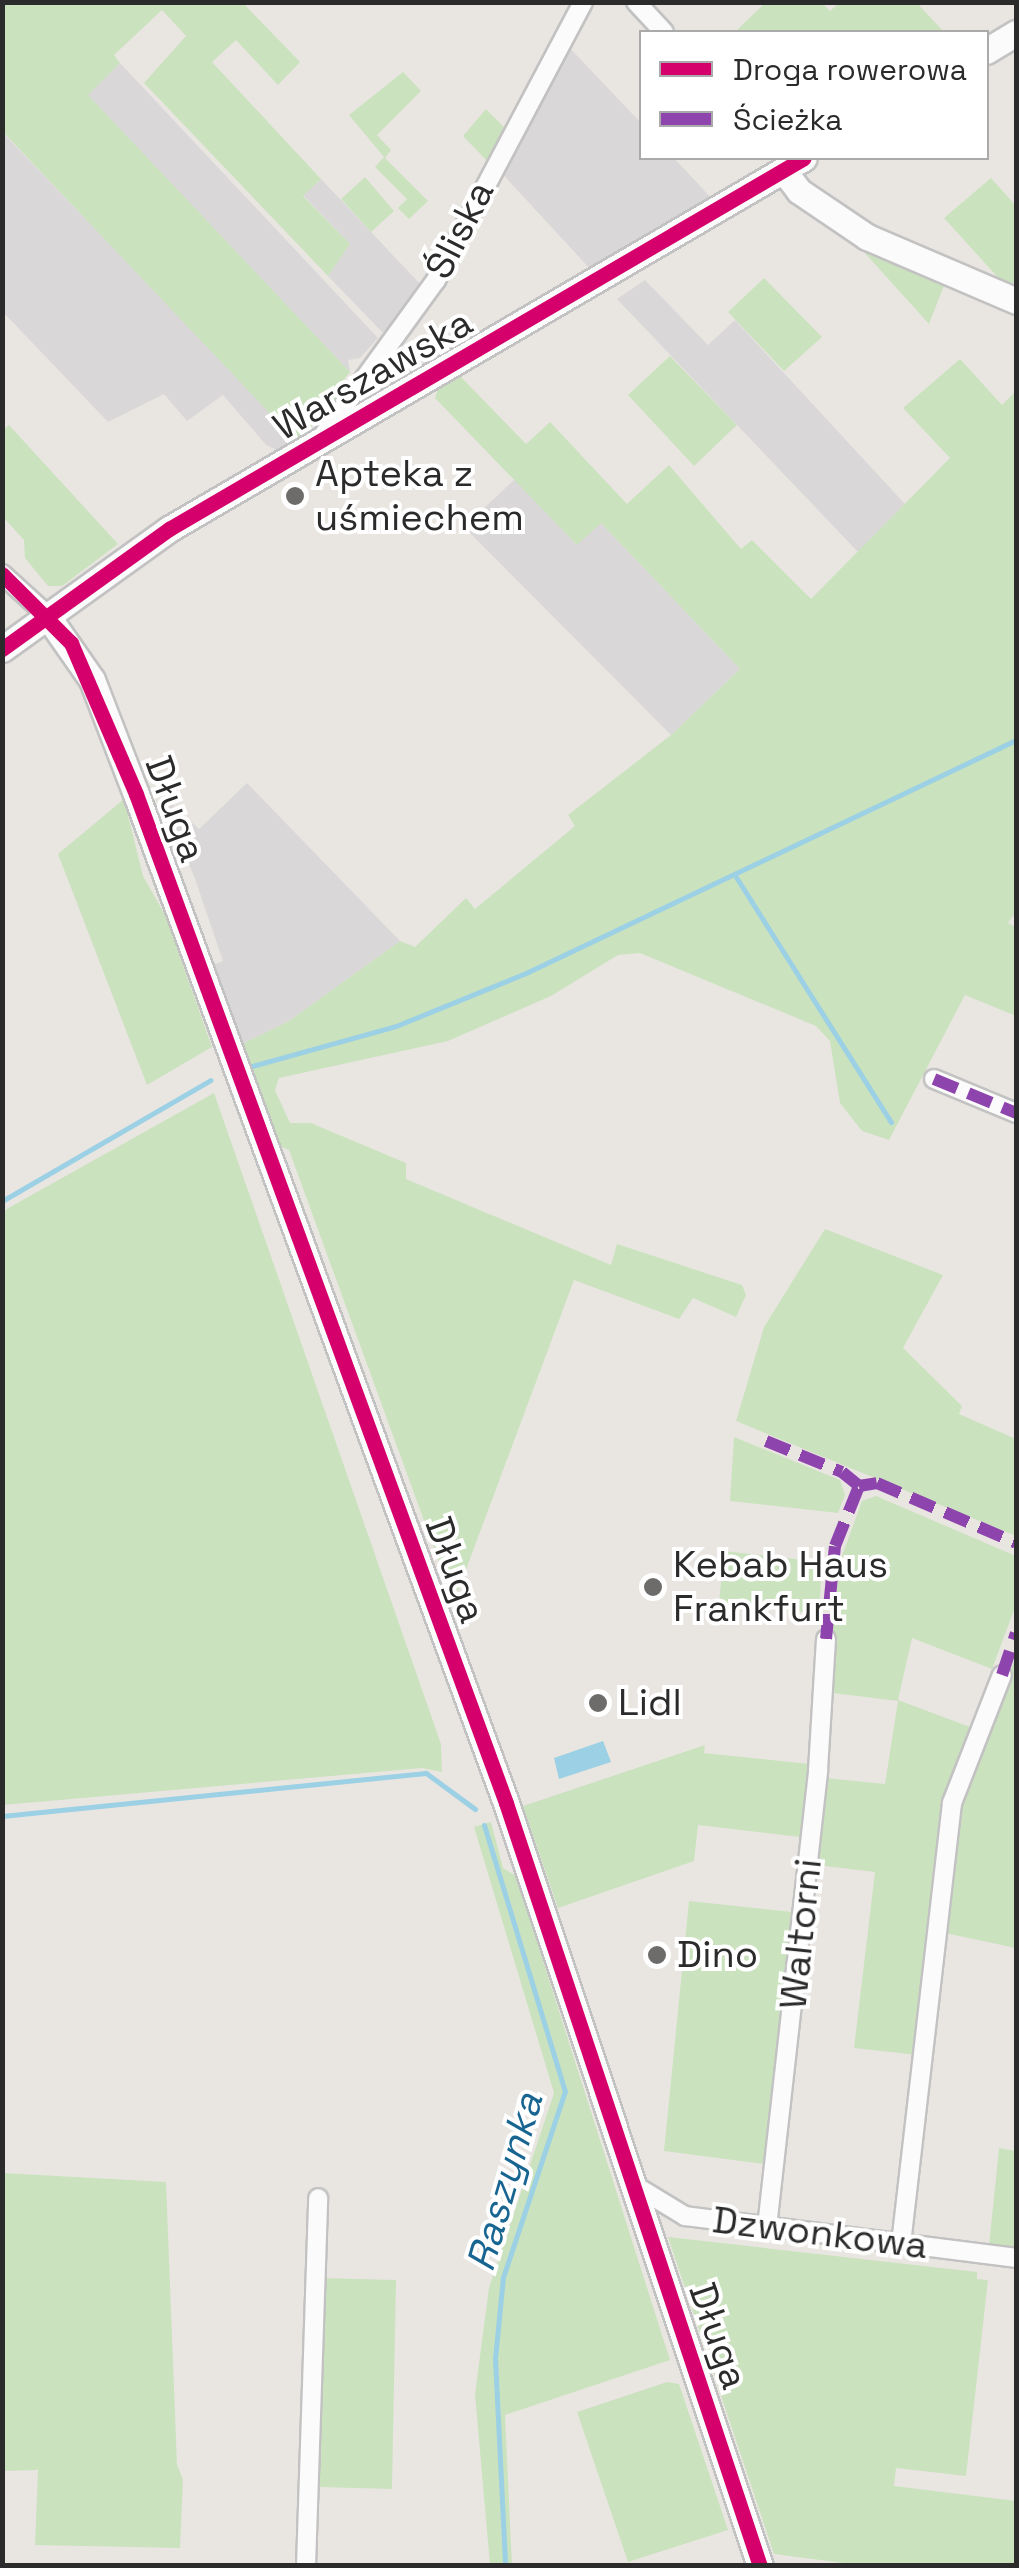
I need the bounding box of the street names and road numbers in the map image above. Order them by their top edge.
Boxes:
street label: Śliska [416,173,504,287]
street label: Warszawska [265,300,481,450]
street label: Długa [135,750,215,868]
street label: Długa [415,1511,495,1629]
street label: Waltorni [770,1856,832,2012]
street label: Dzwonkowa [710,2197,930,2269]
street label: Długa [679,2277,757,2395]

